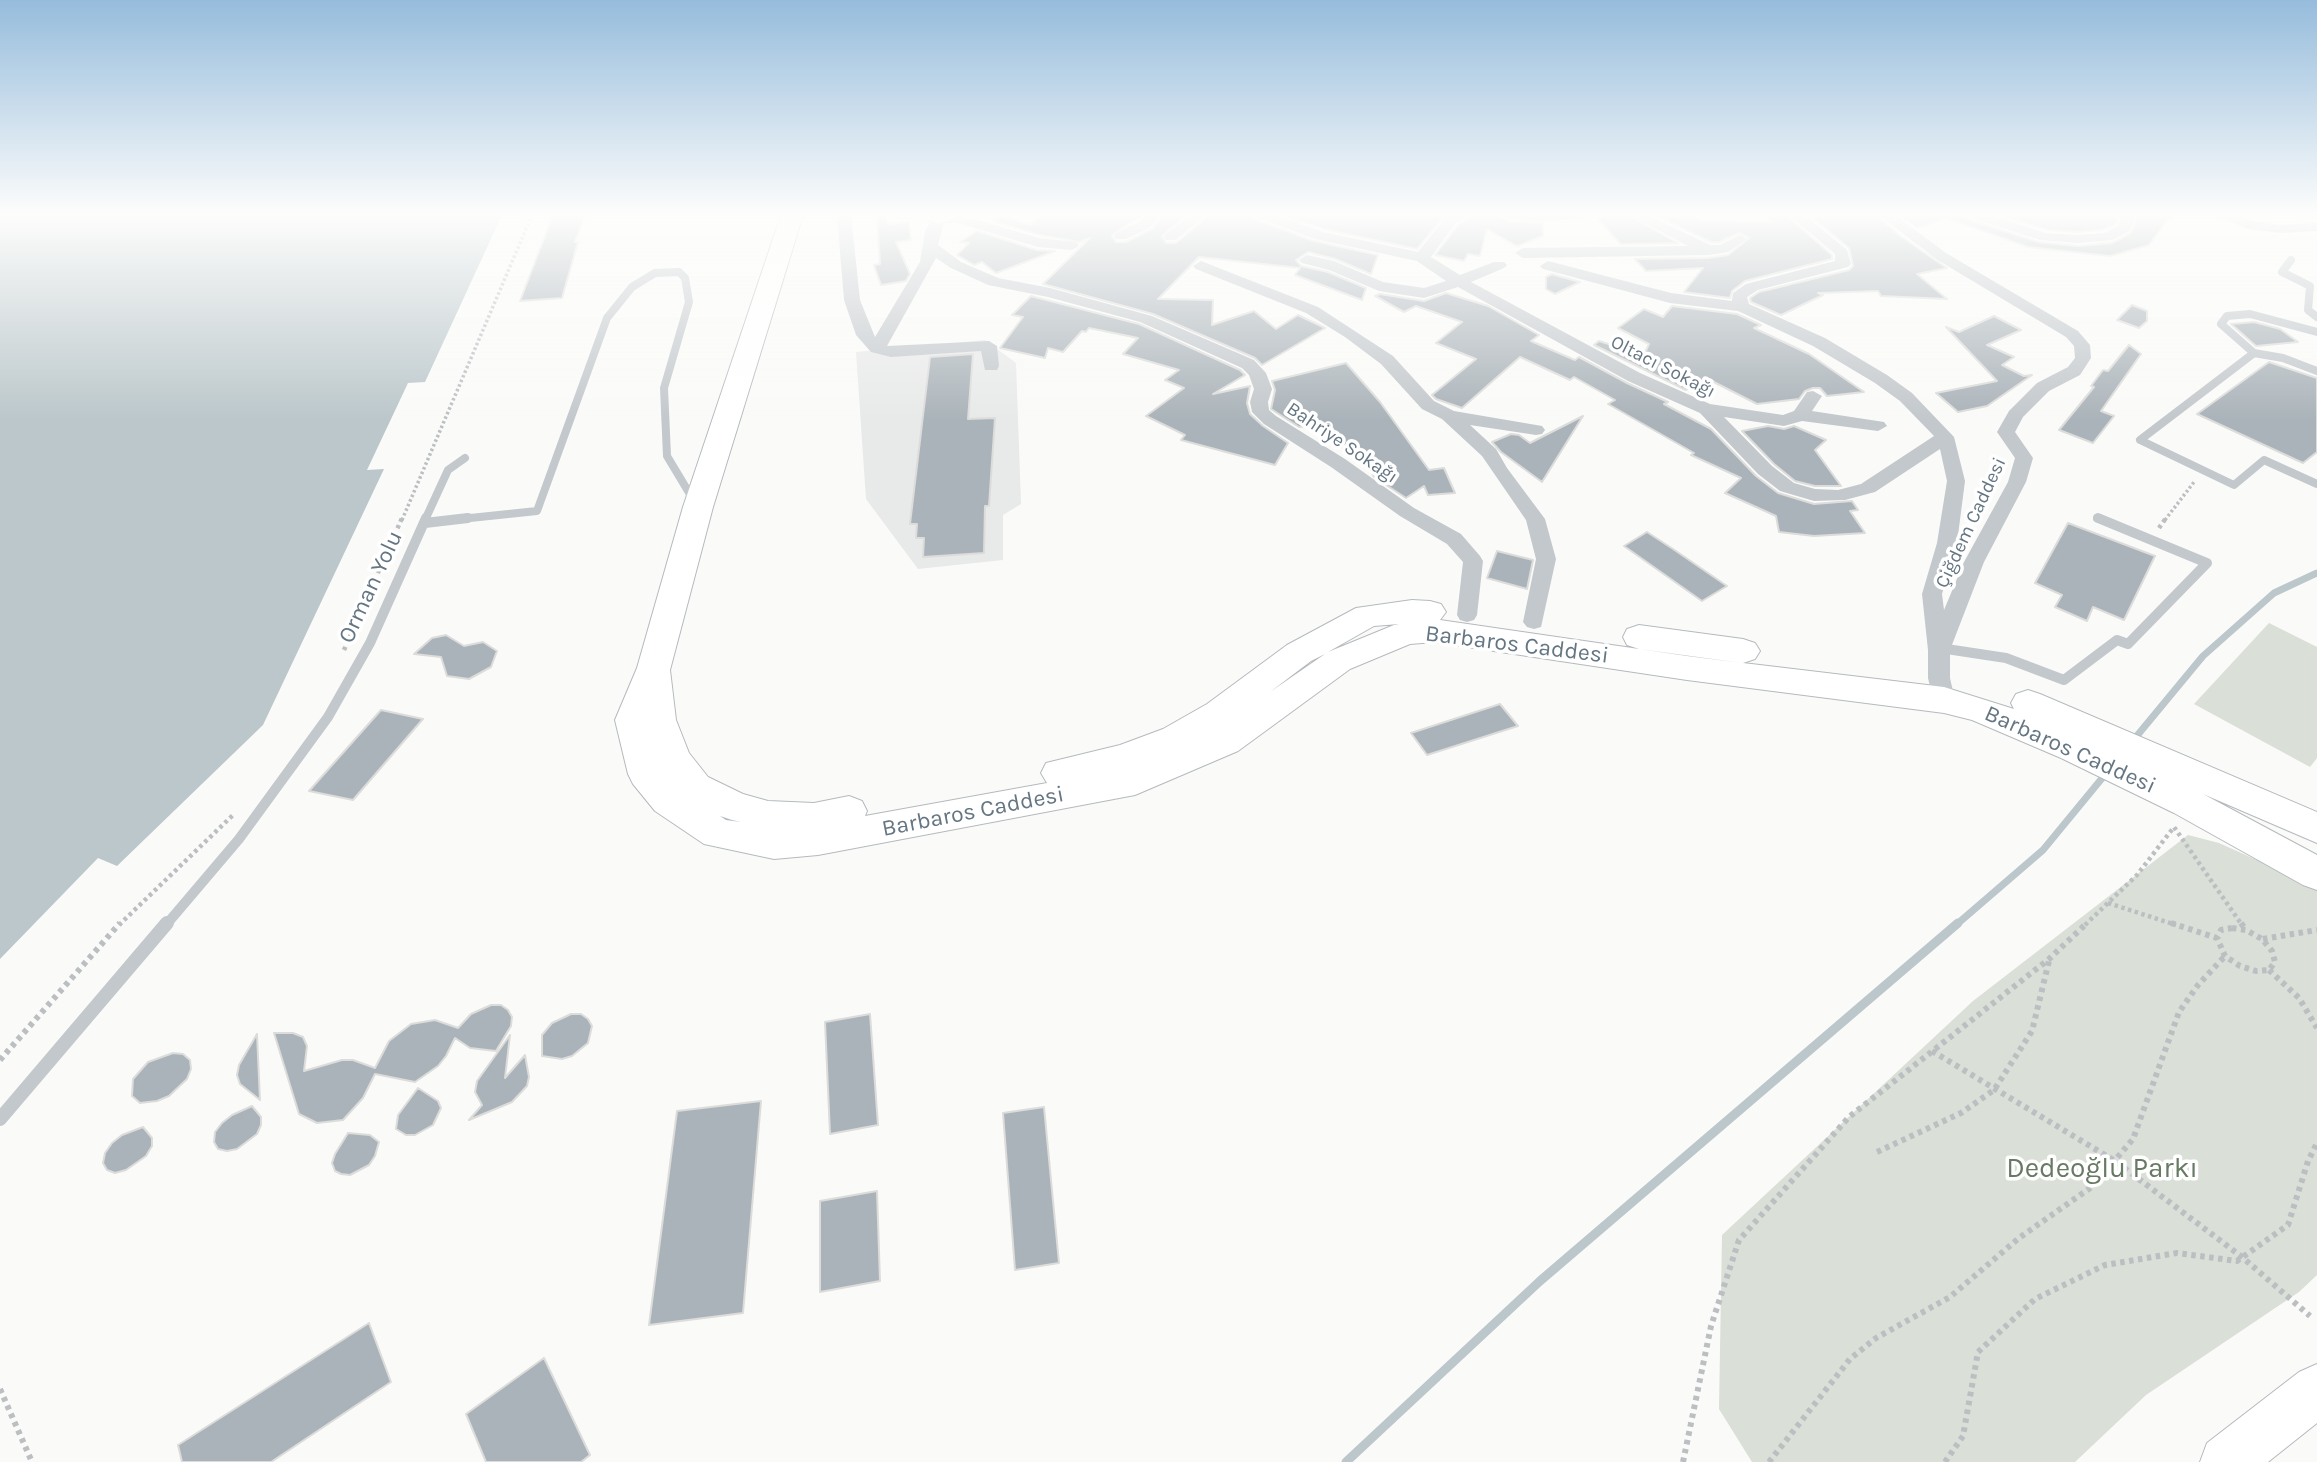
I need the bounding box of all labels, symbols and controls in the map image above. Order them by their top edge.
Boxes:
street label: Oltacı Sokağı [1607,331,1719,403]
street label: Bahriye Sokağı [1282,398,1402,488]
street label: Çiğdem Caddesi [1931,454,2011,592]
street label: Orman Yolu [333,526,409,648]
street label: Barbaros Caddesi [1424,620,1610,670]
street label: Barbaros Caddesi [1980,700,2160,800]
street label: Barbaros Caddesi [880,781,1066,843]
park label: Dedeoğlu Parkı [2006,1152,2198,1186]

